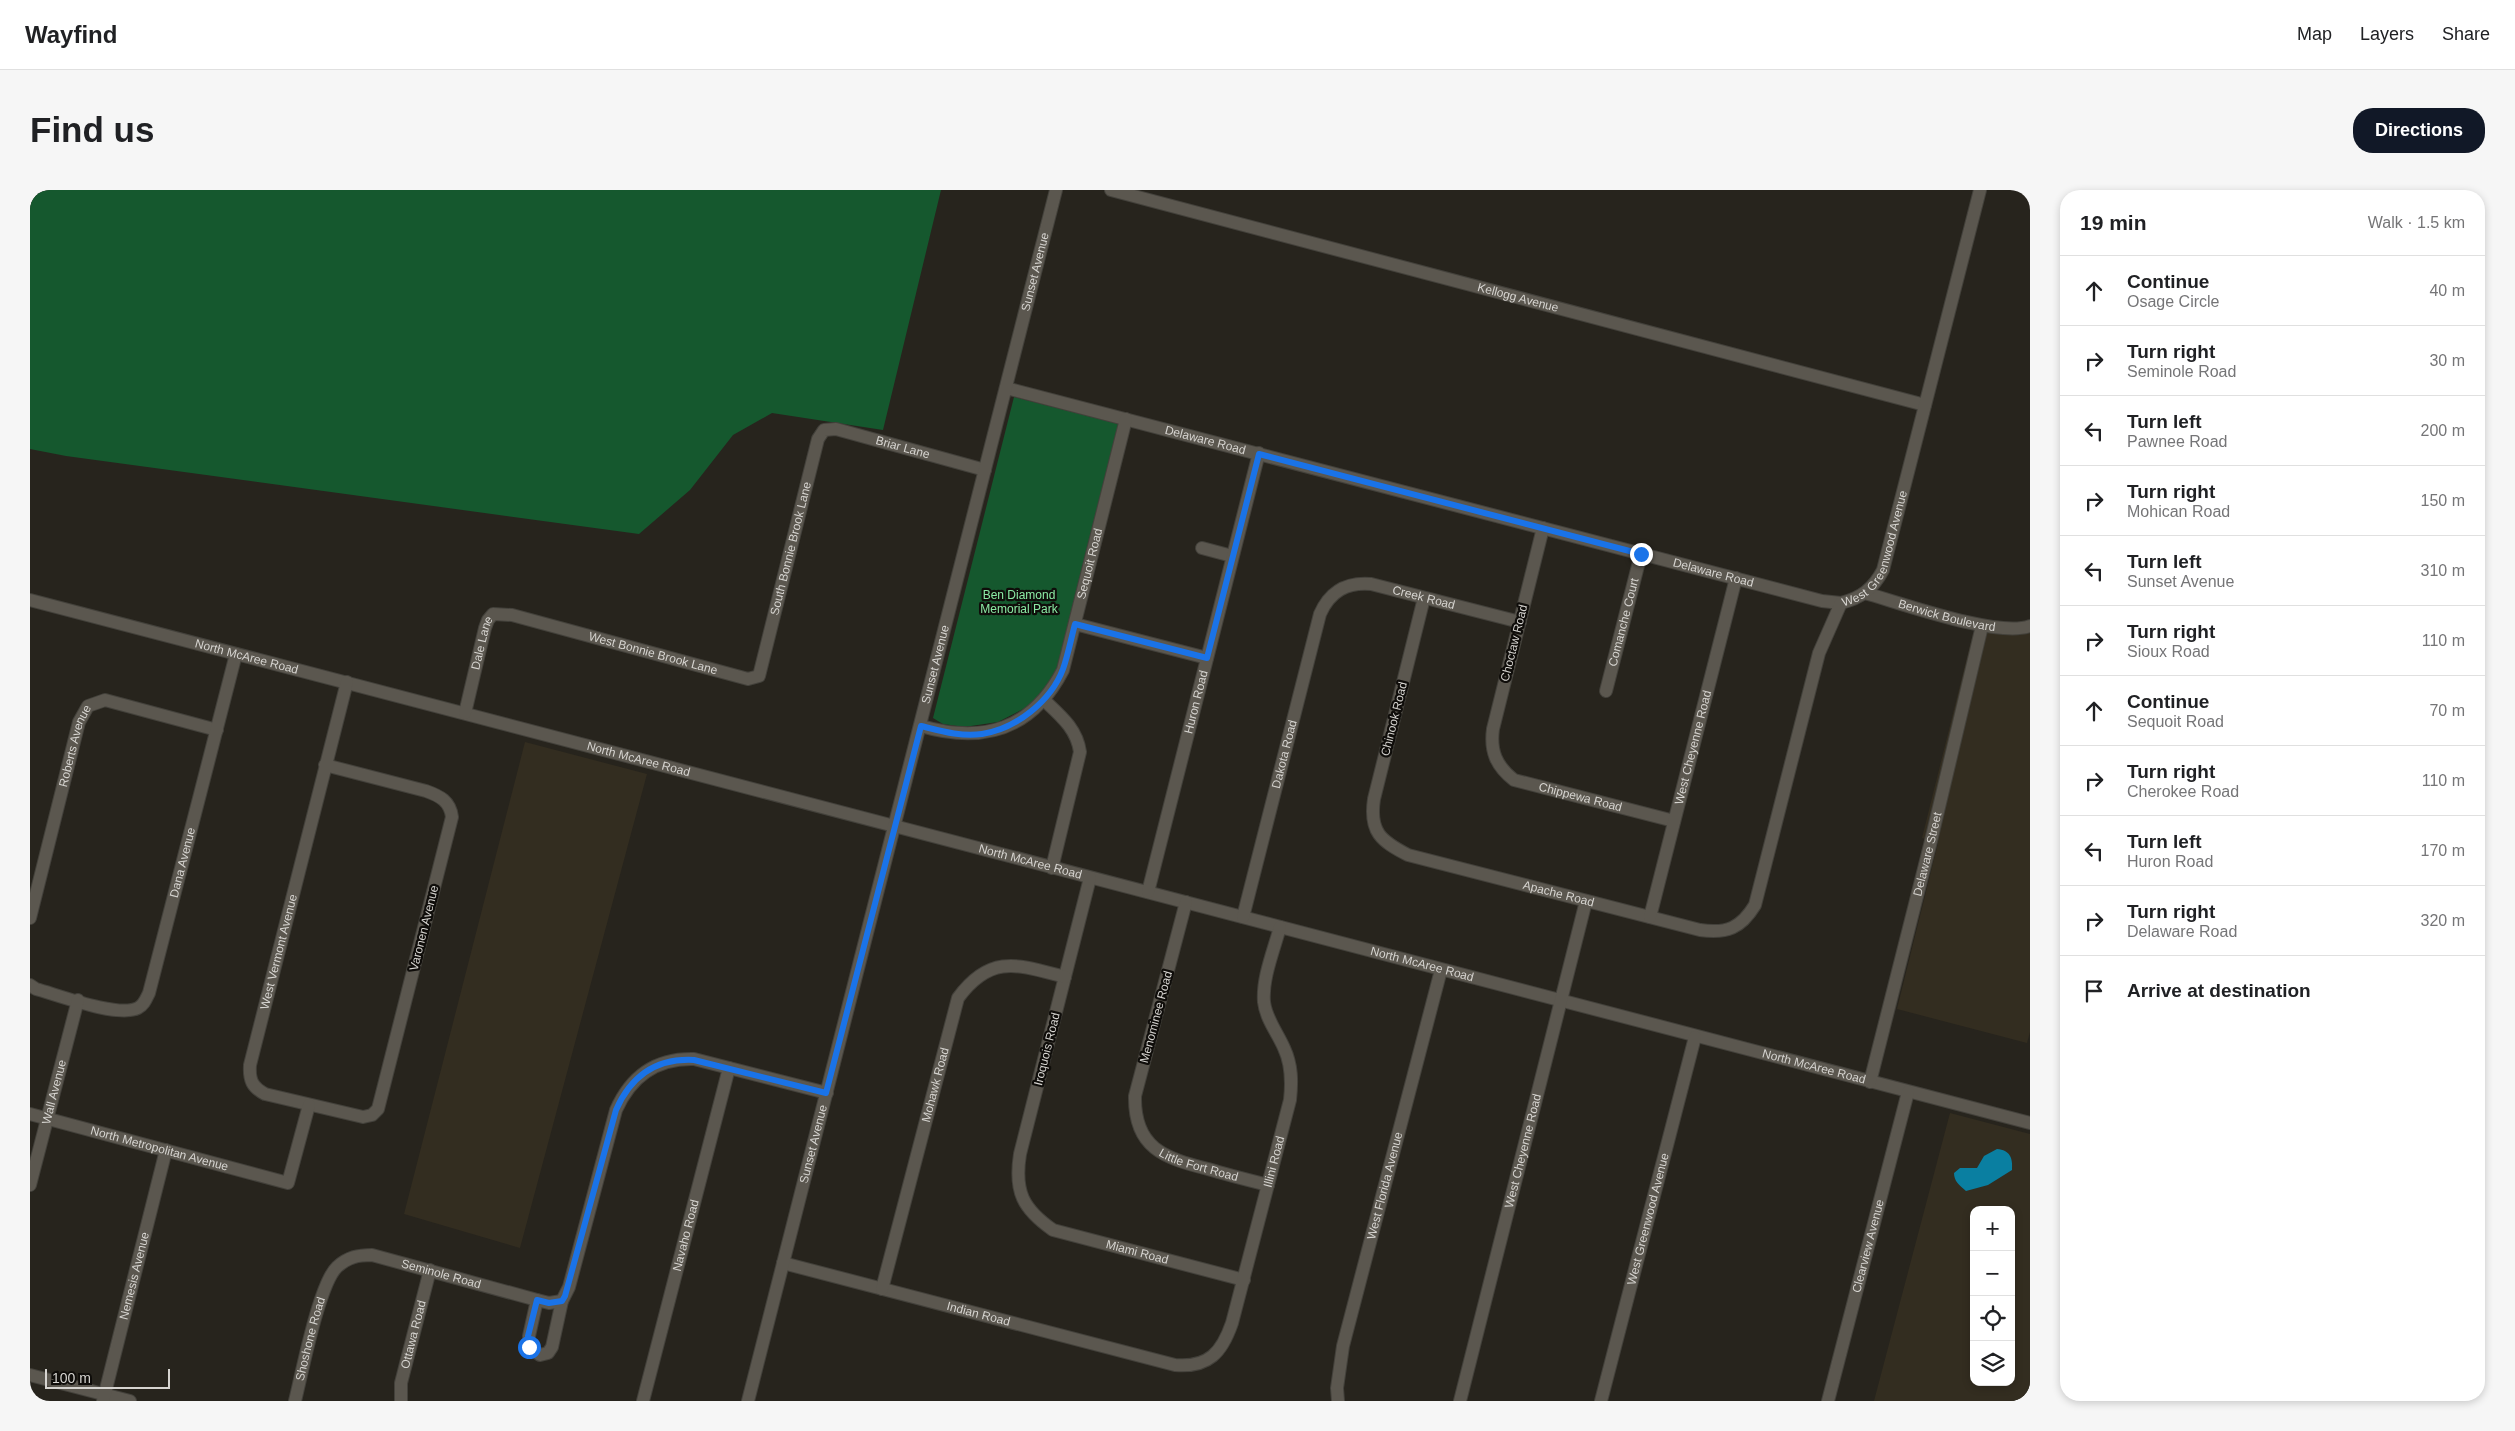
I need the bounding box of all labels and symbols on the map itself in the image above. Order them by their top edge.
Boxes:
street label: Sunset Avenue [1018,231,1052,313]
street label: Kellogg Avenue [1476,280,1560,315]
street label: Delaware Road [1163,423,1247,457]
street label: Briar Lane [874,433,932,462]
street label: South Bonnie Brook Lane [767,480,814,617]
street label: West Greenwood Avenue [1840,489,1910,609]
street label: Sequoit Road [1074,527,1105,601]
route end [1630,543,1653,566]
street label: Delaware Road [1671,555,1755,590]
street label: Comanche Court [1606,576,1642,668]
street label: Creek Road [1391,583,1457,612]
park label: Ben Diamond Memorial Park [980,588,1059,616]
street label: Berwick Boulevard [1897,597,1996,634]
street label: Choctaw Road [1498,603,1530,683]
street label: Dale Lane [468,613,496,671]
street label: Sunset Avenue [919,623,952,705]
street label: West Bonnie Brook Lane [587,629,719,678]
street label: North McAree Road [194,636,300,677]
street label: Huron Road [1181,669,1211,735]
street label: Chinook Road [1378,680,1410,758]
street label: West Cheyenne Road [1672,689,1714,806]
street label: Roberts Avenue [56,702,94,788]
street label: Dakota Road [1269,718,1300,790]
street label: North McAree Road [585,739,692,779]
street label: Chippewa Road [1537,780,1624,814]
street label: Delaware Street [1910,810,1945,898]
street label: Dana Avenue [167,826,198,899]
street label: North McAree Road [977,841,1084,882]
street label: Apache Road [1522,878,1596,910]
street label: Varonen Avenue [407,883,441,972]
street label: West Vermont Avenue [257,892,300,1011]
street label: North McAree Road [1369,944,1475,984]
street label: Menominee Road [1137,969,1175,1065]
street label: Iroquois Road [1031,1011,1063,1087]
street label: Mohawk Road [919,1046,952,1124]
street label: North McAree Road [1761,1046,1867,1087]
street label: Wall Avenue [39,1058,69,1126]
street label: West Cheyenne Road [1502,1092,1544,1209]
street label: Sunset Avenue [797,1103,830,1185]
street label: North Metropolitan Avenue [89,1124,230,1174]
street label: West Florida Avenue [1364,1130,1406,1241]
street label: Illini Road [1261,1134,1287,1189]
street label: Little Fort Road [1157,1146,1240,1184]
street label: West Greenwood Avenue [1624,1151,1672,1286]
street label: Navaho Road [670,1198,702,1273]
street label: Clearview Avenue [1849,1198,1887,1294]
street label: Nemesis Avenue [117,1230,152,1321]
street label: Miami Road [1104,1237,1170,1267]
street label: Seminole Road [400,1256,483,1291]
street label: Shoshone Road [293,1295,328,1382]
street label: Ottawa Road [398,1299,429,1370]
street label: Indian Road [945,1299,1012,1329]
route start [518,1336,541,1359]
scale bar [45,1366,170,1389]

